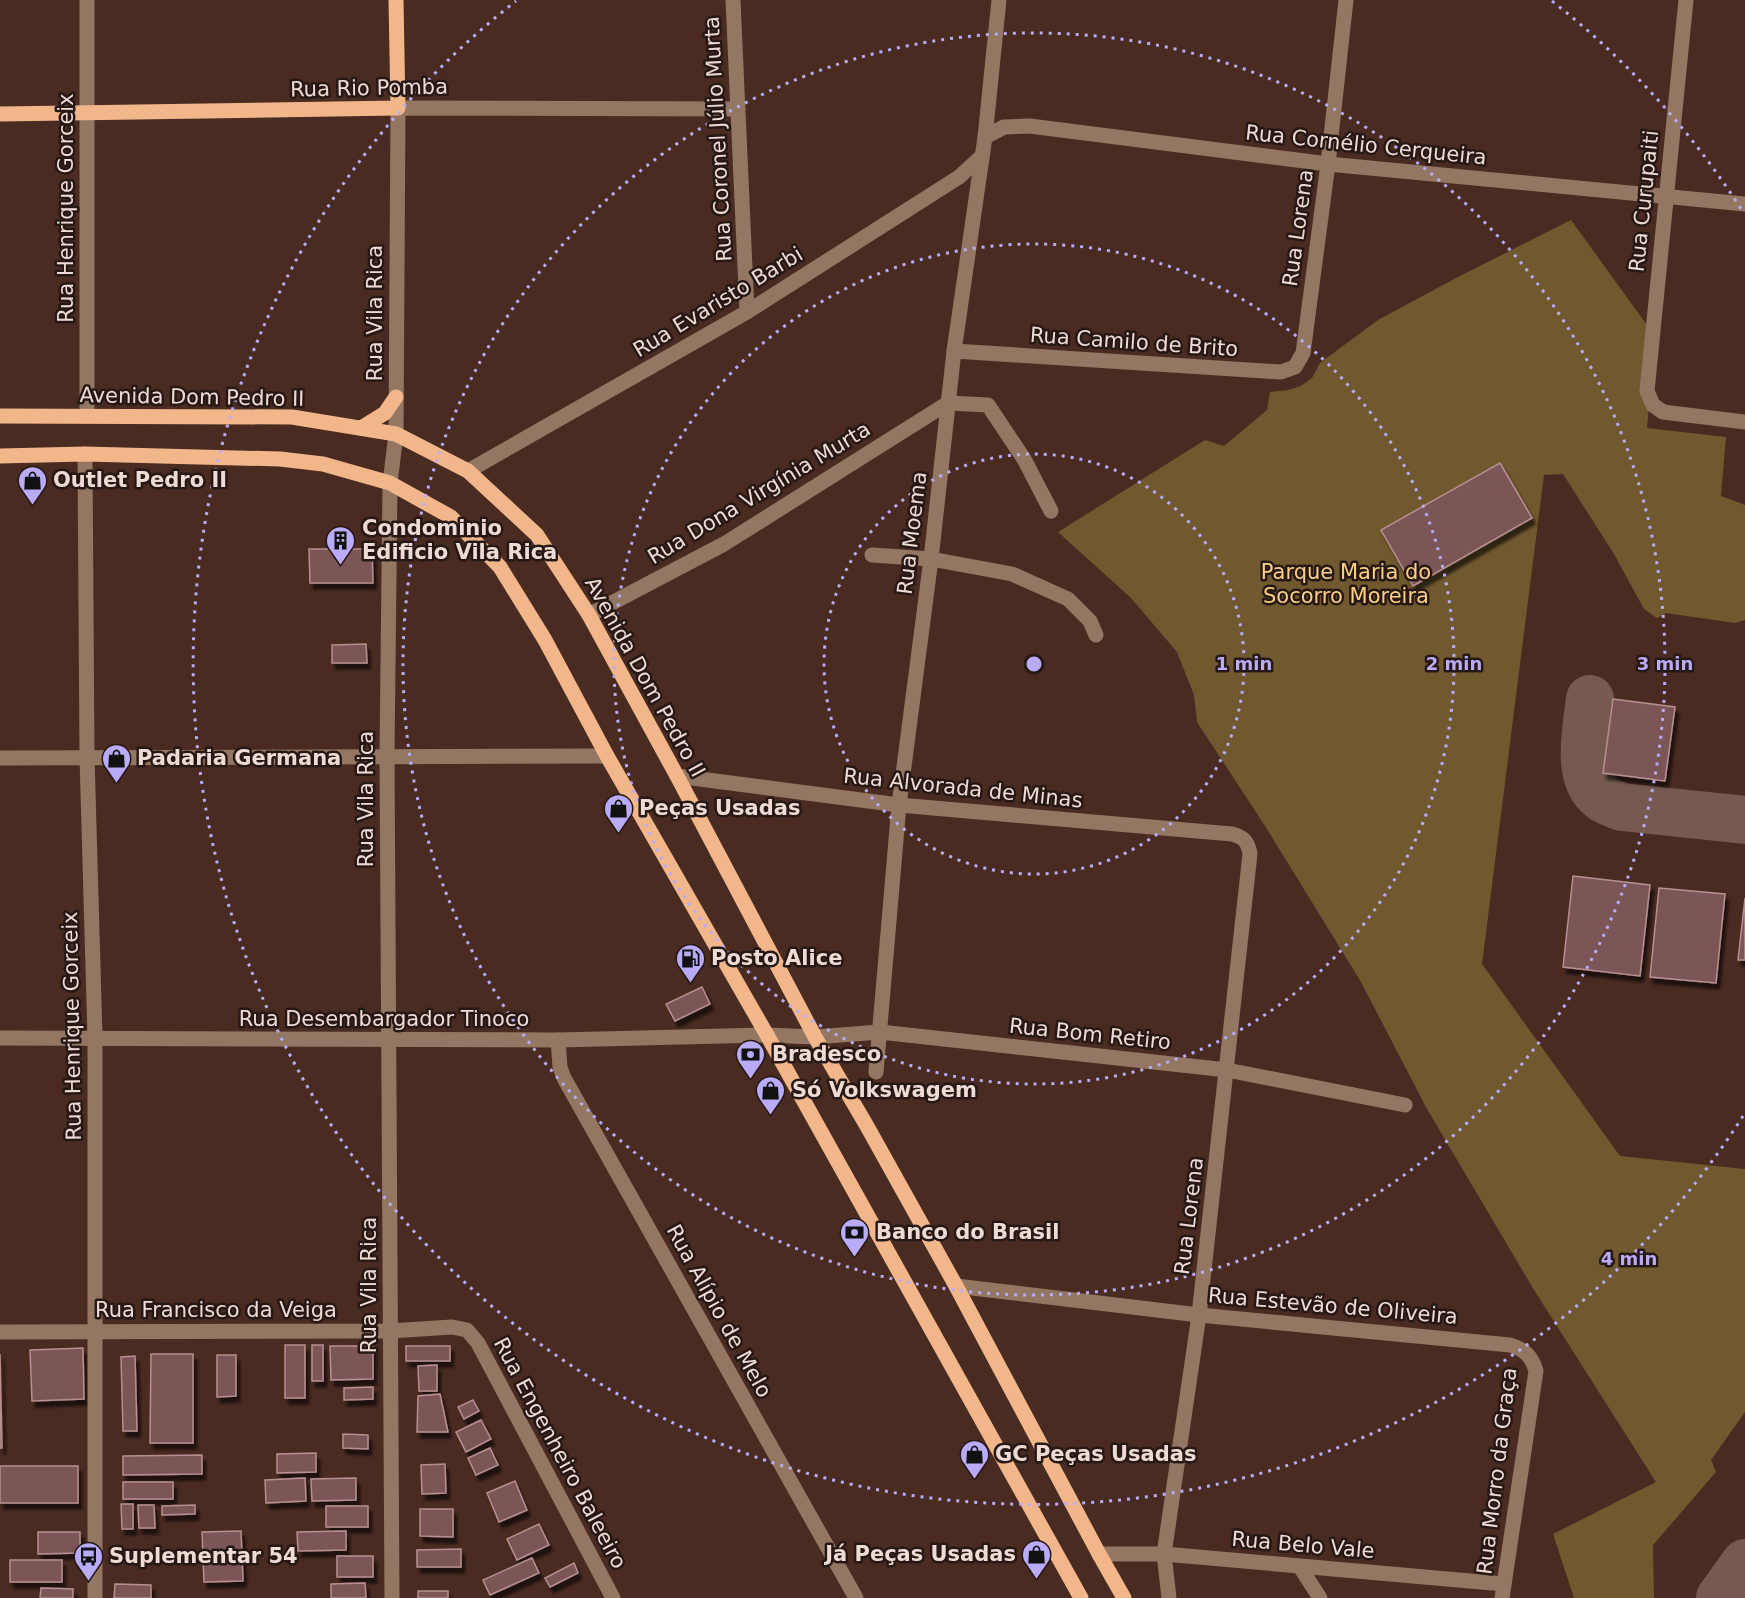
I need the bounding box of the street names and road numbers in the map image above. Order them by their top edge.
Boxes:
street label: Rua Coronel Júlio Murta [700,16,736,262]
street label: Rua Rio Pomba [290,75,448,101]
street label: Rua Henrique Gorceix [54,93,78,323]
street label: Rua Cornélio Cerqueira [1244,120,1488,170]
street label: Rua Curupaiti [1625,129,1663,273]
street label: Rua Lorena [1278,168,1318,288]
street label: Rua Evaristo Barbi [629,242,807,362]
street label: Rua Vila Rica [363,245,387,381]
street label: Rua Camilo de Brito [1029,323,1239,361]
street label: Avenida Dom Pedro II [79,383,305,411]
street label: Rua Dona Virgínia Murta [643,417,875,569]
street label: Rua Moema [893,470,931,596]
street label: Avenida Dom Pedro II [580,573,710,781]
street label: Rua Vila Rica [354,731,378,867]
street label: Rua Alvorada de Minas [842,764,1084,812]
street label: Rua Henrique Gorceix [58,911,86,1141]
street label: Rua Desembargador Tinoco [239,1007,529,1031]
street label: Rua Bom Retiro [1008,1014,1172,1054]
street label: Rua Lorena [1170,1156,1208,1276]
street label: Rua Vila Rica [357,1217,381,1353]
street label: Rua Alípio de Melo [662,1220,776,1402]
street label: Rua Estevão de Oliveira [1207,1283,1459,1329]
street label: Rua Francisco da Veiga [95,1298,337,1322]
street label: Rua Engenheiro Baleeiro [489,1333,631,1573]
street label: Rua Morro da Graça [1472,1366,1522,1576]
street label: Rua Belo Vale [1230,1527,1376,1563]

